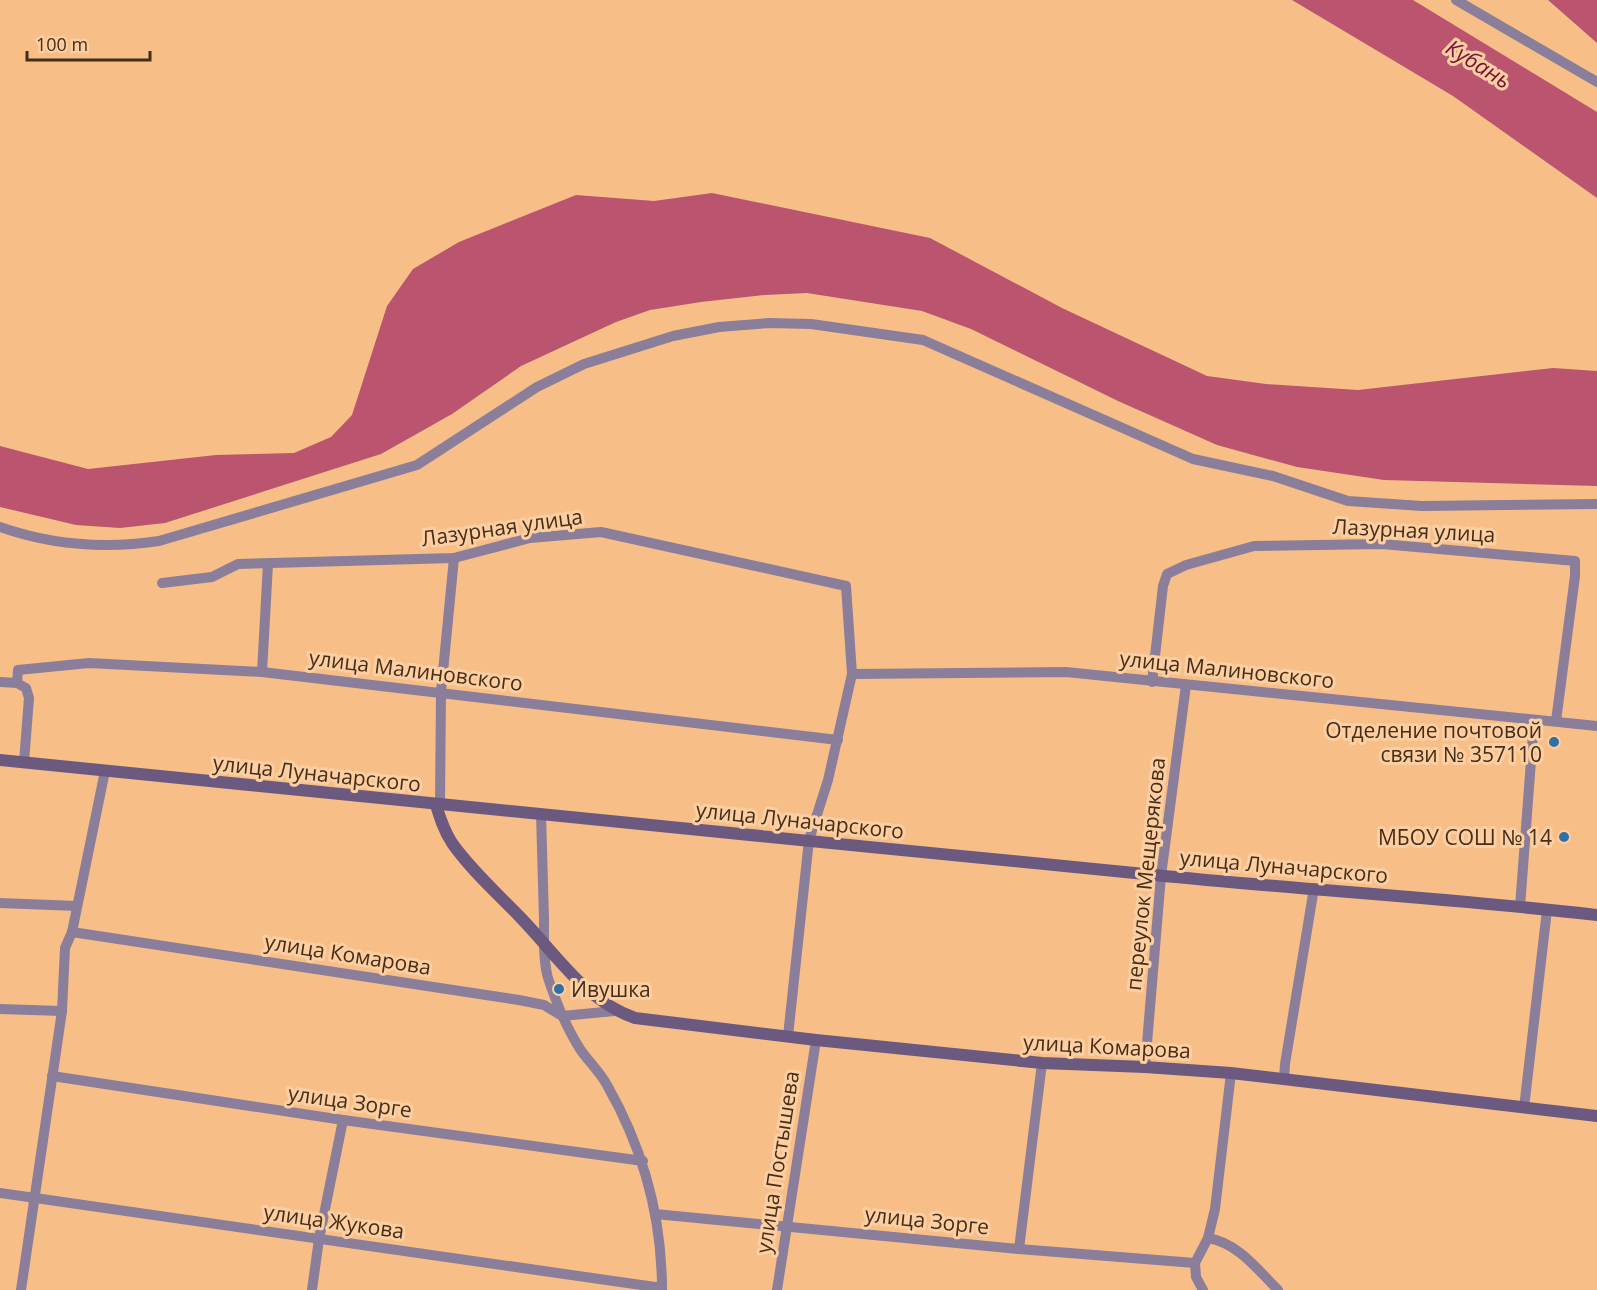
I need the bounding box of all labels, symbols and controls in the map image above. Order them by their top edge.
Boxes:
scale bar [27,24,150,62]
water label: Кубань [1441,31,1517,95]
text: 100 m [36,32,88,56]
street label: Лазурная улица [419,502,585,552]
street label: Лазурная улица [1332,512,1496,548]
street label: улица Малиновского [307,643,525,697]
street label: улица Малиновского [1118,644,1336,694]
place label: Отделение почтовой связи № 357110 [1325,716,1542,768]
marker: Отделение почтовой связи № 357110 [1547,735,1561,749]
street label: улица Луначарского [212,748,422,798]
street label: переулок Мещерякова [1119,756,1171,992]
street label: улица Луначарского [695,795,905,845]
place label: МБОУ СОШ № 14 [1378,823,1552,851]
marker: МБОУ СОШ № 14 [1557,830,1571,844]
street label: улица Луначарского [1179,843,1389,889]
street label: улица Комарова [263,927,433,981]
place label: Ивушка [571,975,651,1003]
marker: Ивушка [552,982,566,996]
street label: улица Комарова [1022,1028,1192,1064]
street label: улица Постышева [749,1069,805,1255]
street label: улица Зорге [286,1078,414,1124]
street label: улица Жукова [262,1197,406,1245]
street label: улица Зорге [864,1200,990,1240]

